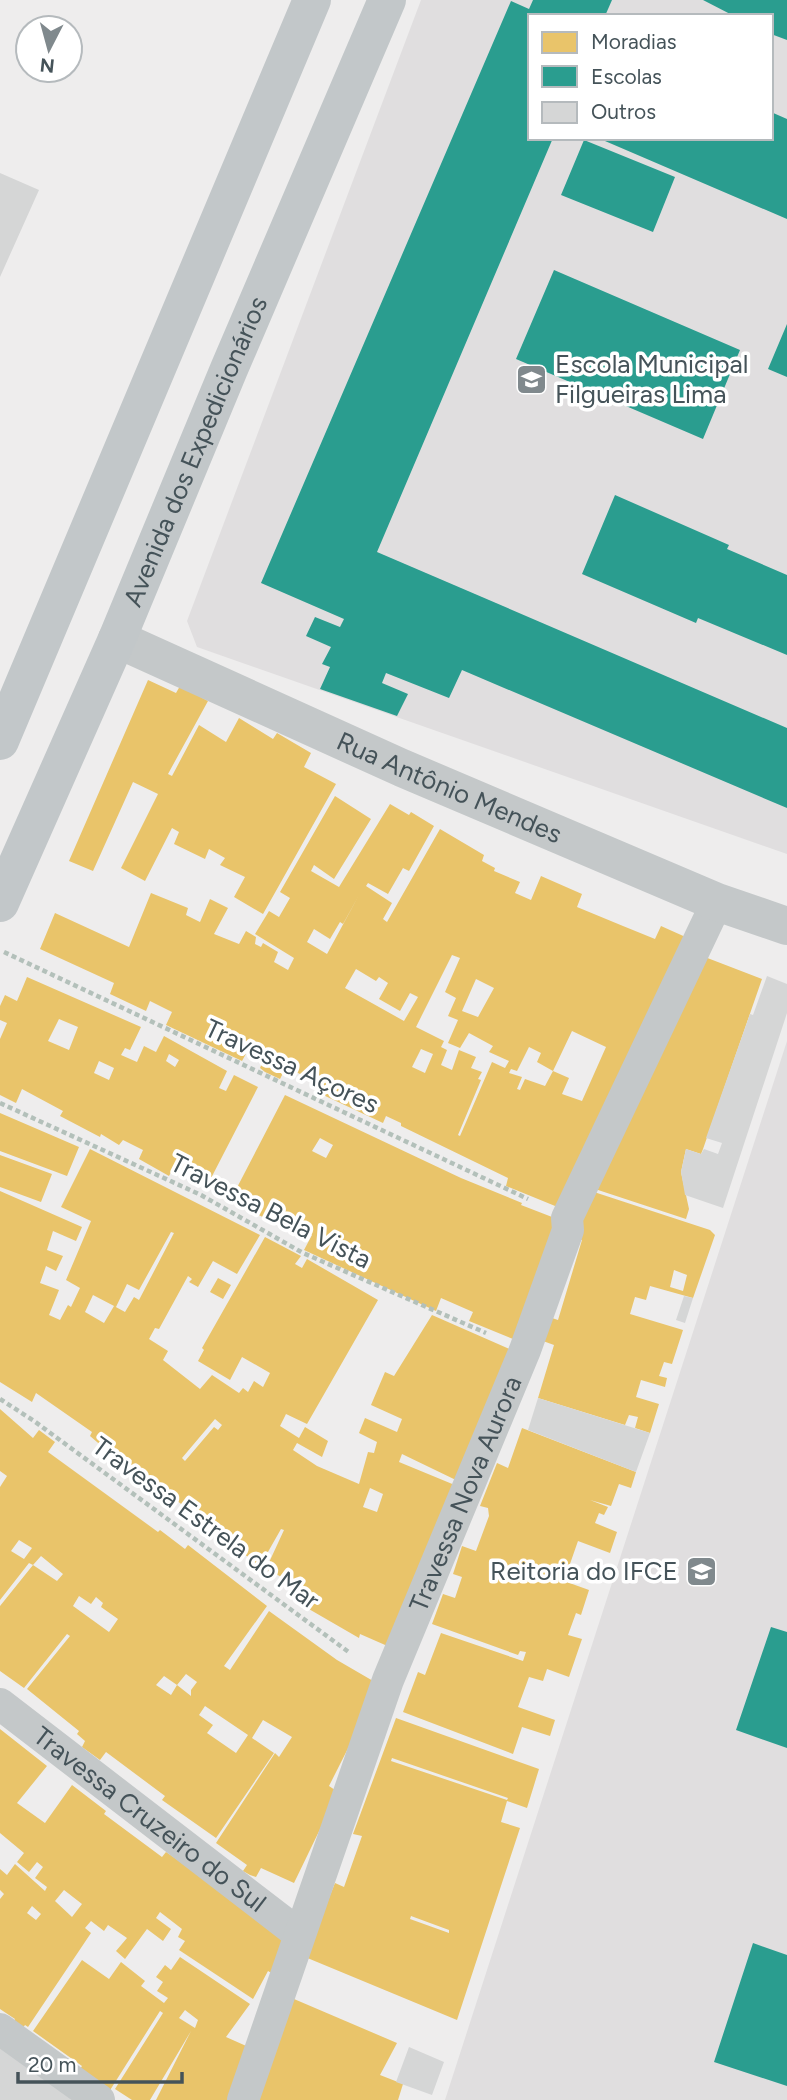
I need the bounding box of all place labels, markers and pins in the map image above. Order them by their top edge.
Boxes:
place label: Escola Municipal Filgueiras Lima [555,348,749,410]
school or university icon: Escola Municipal Filgueiras Lima [515,362,549,396]
school or university icon: Reitoria do IFCE [684,1554,718,1588]
place label: Reitoria do IFCE [490,1555,678,1587]

